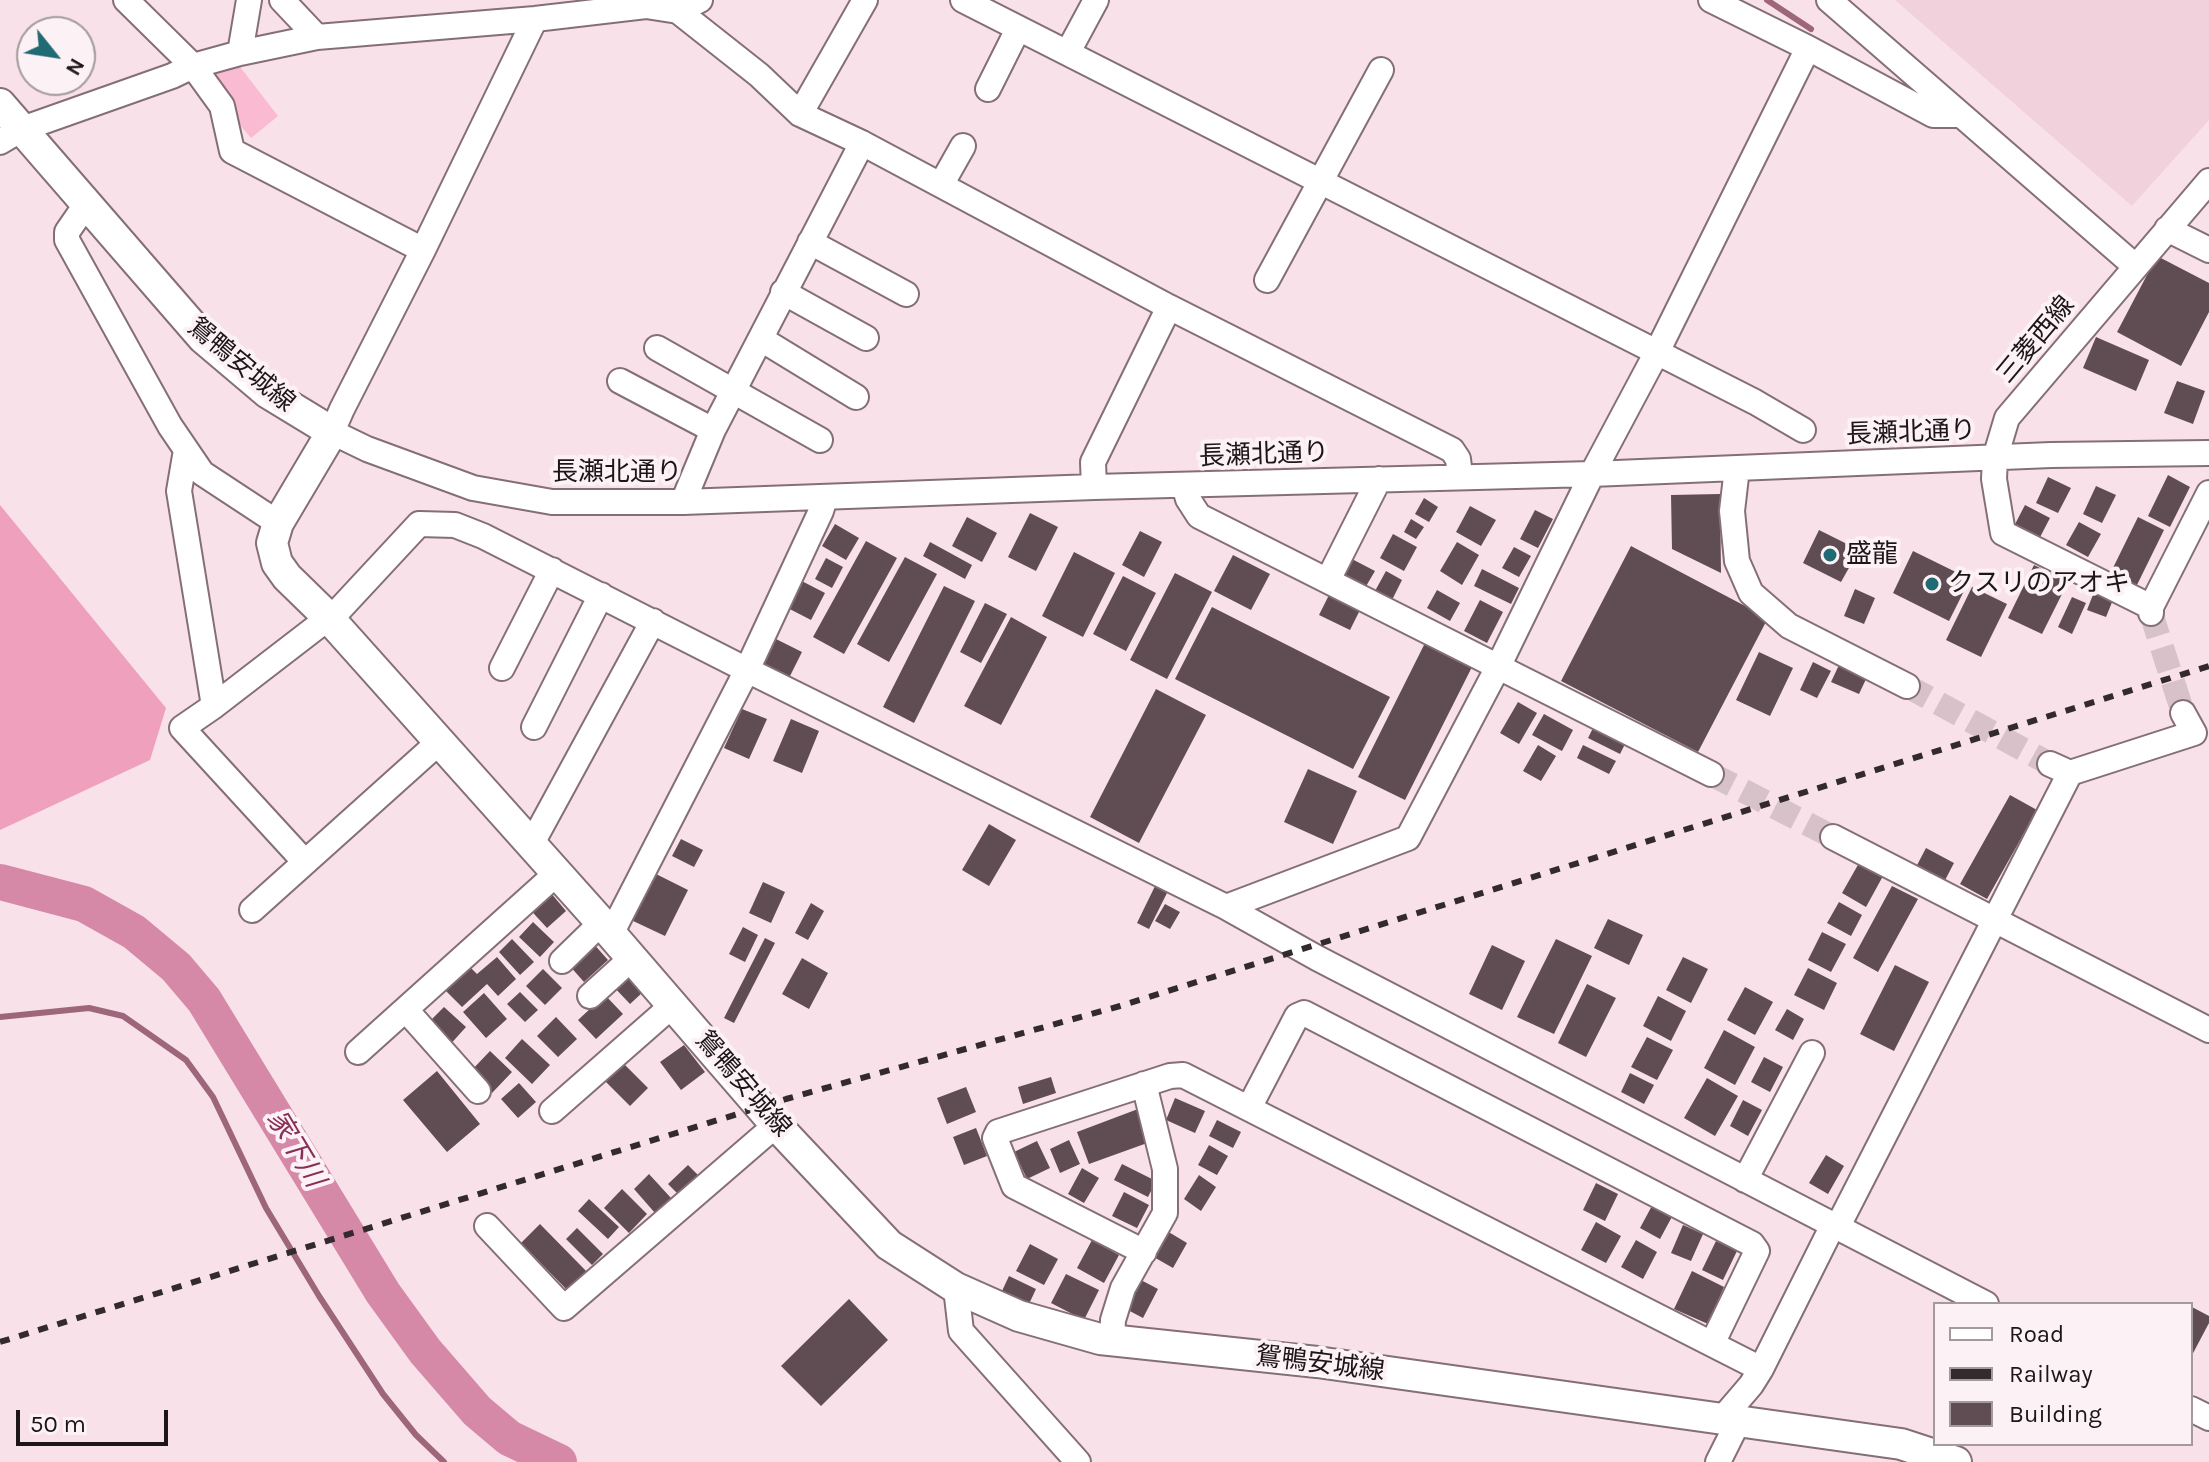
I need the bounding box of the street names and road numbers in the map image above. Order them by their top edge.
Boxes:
street label: 三菱西線 [1991,290,2081,390]
street label: 鴛鴨安城線 [181,311,301,419]
street label: 長瀬北通り [1845,415,1977,451]
street label: 長瀬北通り [1198,437,1330,473]
street label: 長瀬北通り [552,457,682,489]
street label: 鴛鴨安城線 [689,1025,797,1143]
street label: 鴛鴨安城線 [1254,1341,1386,1387]

